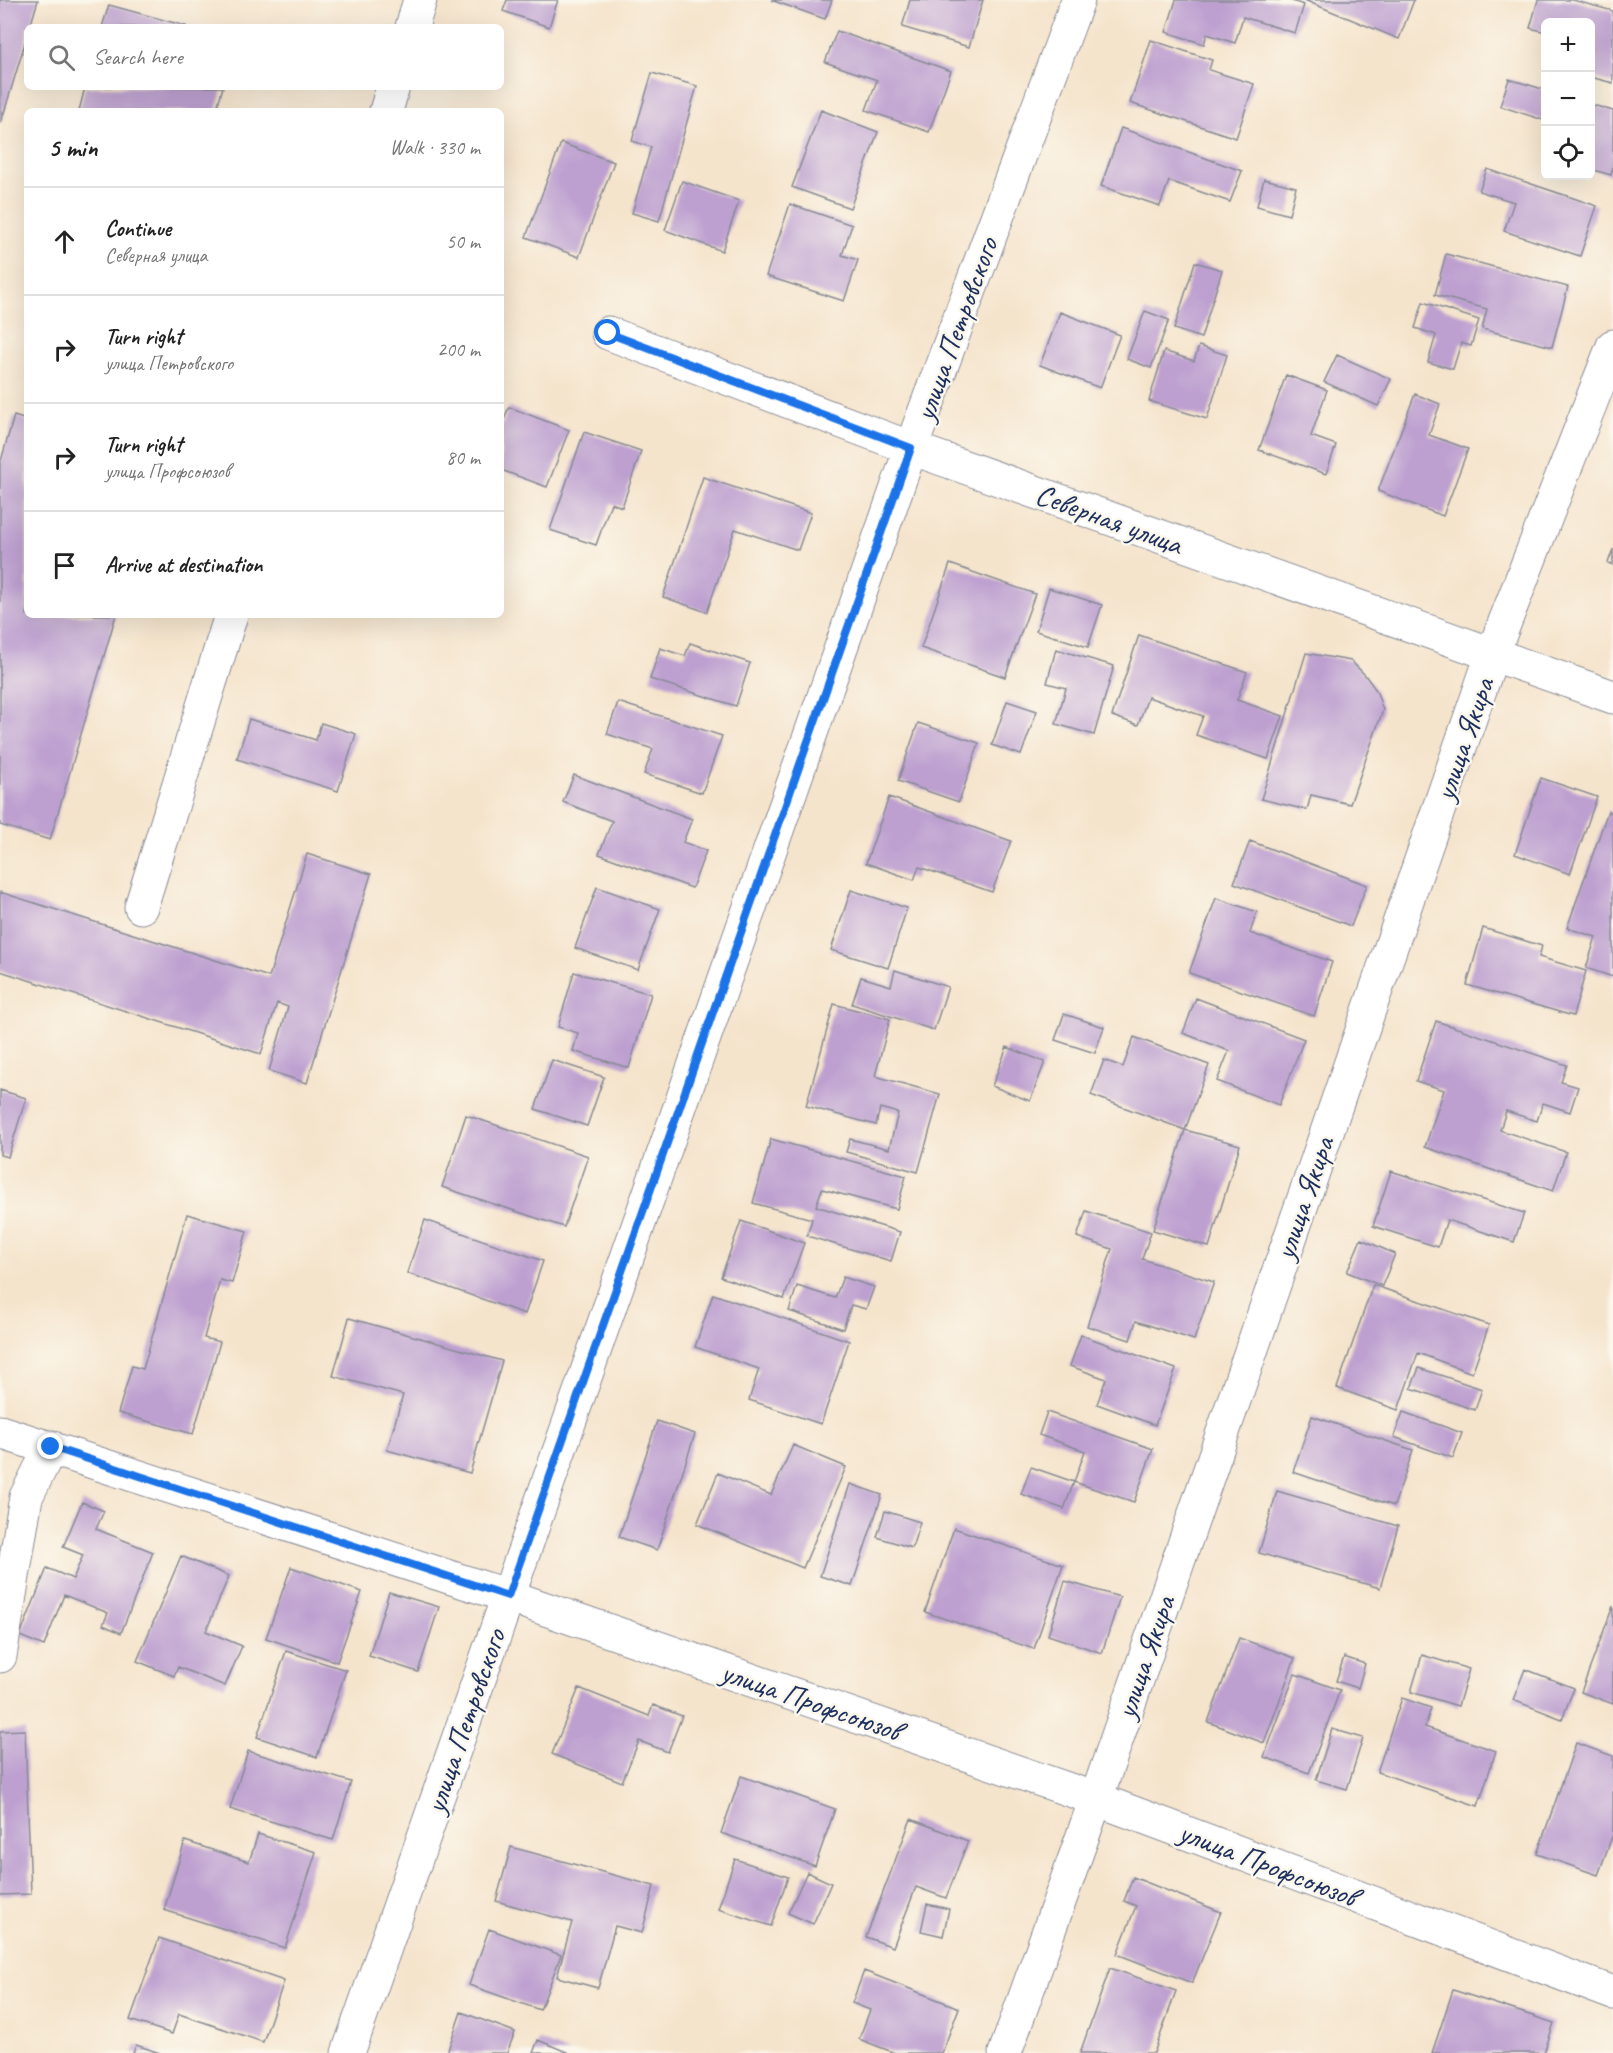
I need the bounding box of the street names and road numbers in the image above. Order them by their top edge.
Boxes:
street label: улица Петровского [905,231,1007,428]
street label: Северная улица [1030,475,1189,564]
street label: улица Якира [1425,671,1503,807]
street label: улица Якира [1265,1130,1343,1266]
street label: улица Якира [1106,1589,1184,1725]
street label: улица Петровского [415,1623,515,1820]
street label: улица Профсоюзов [714,1652,912,1752]
street label: улица Профсоюзов [1172,1812,1369,1918]

